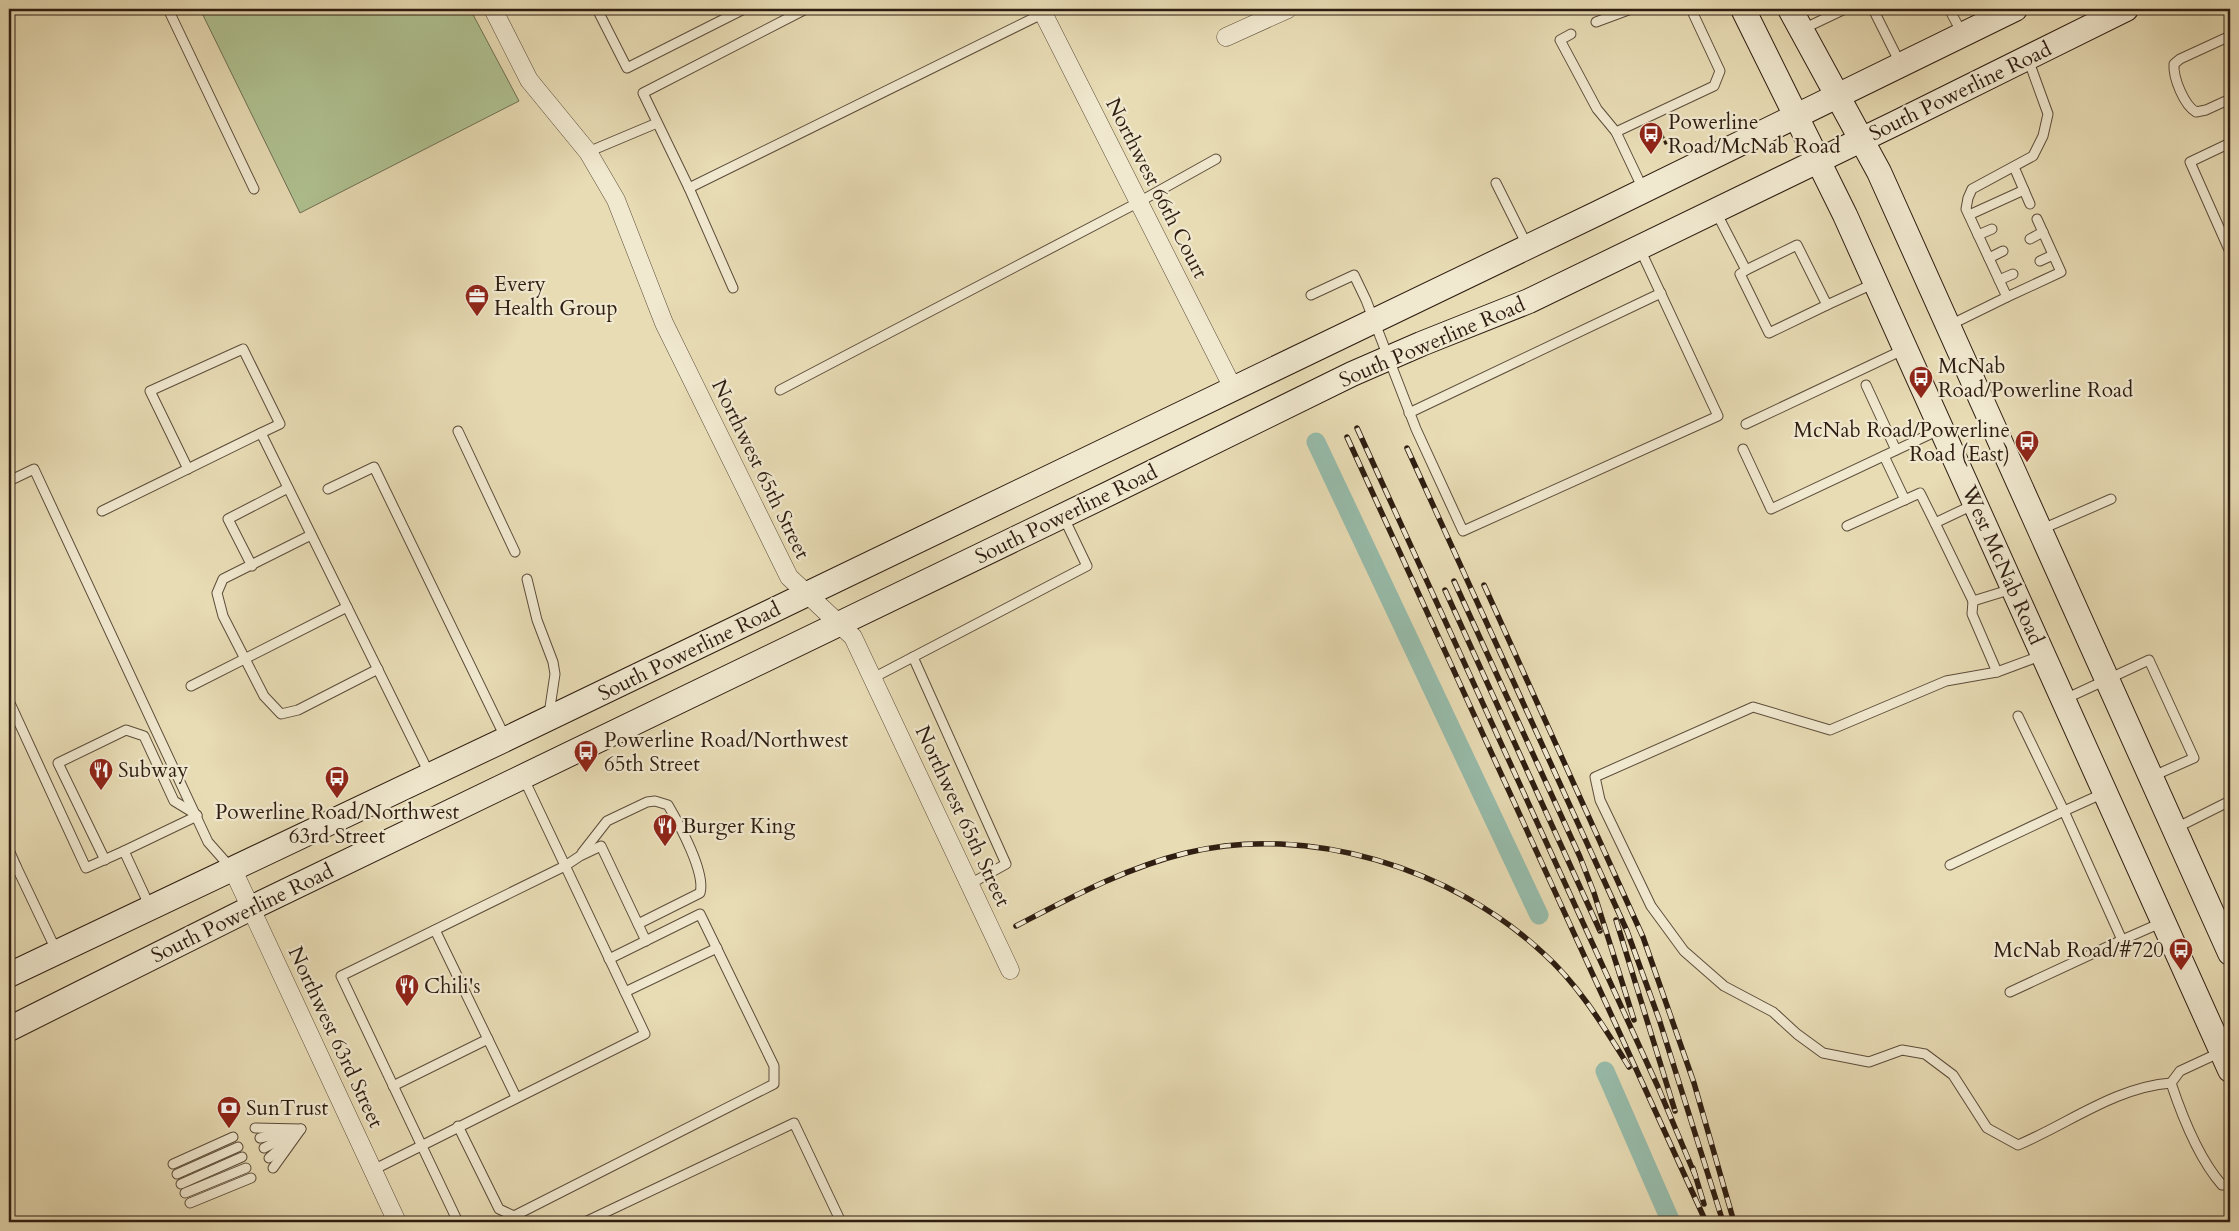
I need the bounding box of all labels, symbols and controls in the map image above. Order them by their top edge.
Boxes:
street label: South Powerline Road [1864,35,2056,148]
street label: Northwest 66th Court [1098,93,1215,284]
place label: Powerline Road/McNab Road [1668,108,1840,161]
bus stop icon: Powerline Road/McNab Road [1638,121,1664,155]
place label: Every Health Group [494,270,618,323]
office icon: Every Health Group [464,283,490,317]
street label: South Powerline Road [1335,290,1530,395]
place label: McNab Road/Powerline Road [1938,352,2133,405]
bus stop icon: McNab Road/Powerline Road [1908,365,1934,399]
street label: Northwest 65th Street [704,375,817,564]
place label: McNab Road/Powerline Road (East) [1793,416,2010,469]
bus stop icon: McNab Road/Powerline Road (East) [2014,429,2040,463]
street label: South Powerline Road [970,458,1162,571]
street label: West McNab Road [1954,480,2051,649]
street label: South Powerline Road [593,595,785,708]
street label: Northwest 65th Street [908,721,1017,912]
place label: Powerline Road/Northwest 65th Street [604,726,849,779]
bus stop icon: Powerline Road/Northwest 65th Street [573,739,599,773]
place label: Subway [118,756,188,785]
restaurant icon: Subway [88,757,114,791]
bus stop icon: Powerline Road/Northwest 63rd Street [324,765,350,799]
place label: Powerline Road/Northwest 63rd Street [215,798,459,851]
place label: Burger King [682,812,796,841]
restaurant icon: Burger King [652,813,678,847]
street label: South Powerline Road [146,857,338,970]
place label: McNab Road/#720 [1993,936,2164,965]
bus stop icon: McNab Road/#720 [2168,937,2194,971]
street label: Northwest 63rd Street [281,942,391,1133]
place label: Chili's [424,972,481,1001]
restaurant icon: Chili's [394,973,420,1007]
place label: SunTrust [246,1094,329,1123]
bank icon: SunTrust [216,1095,242,1129]

